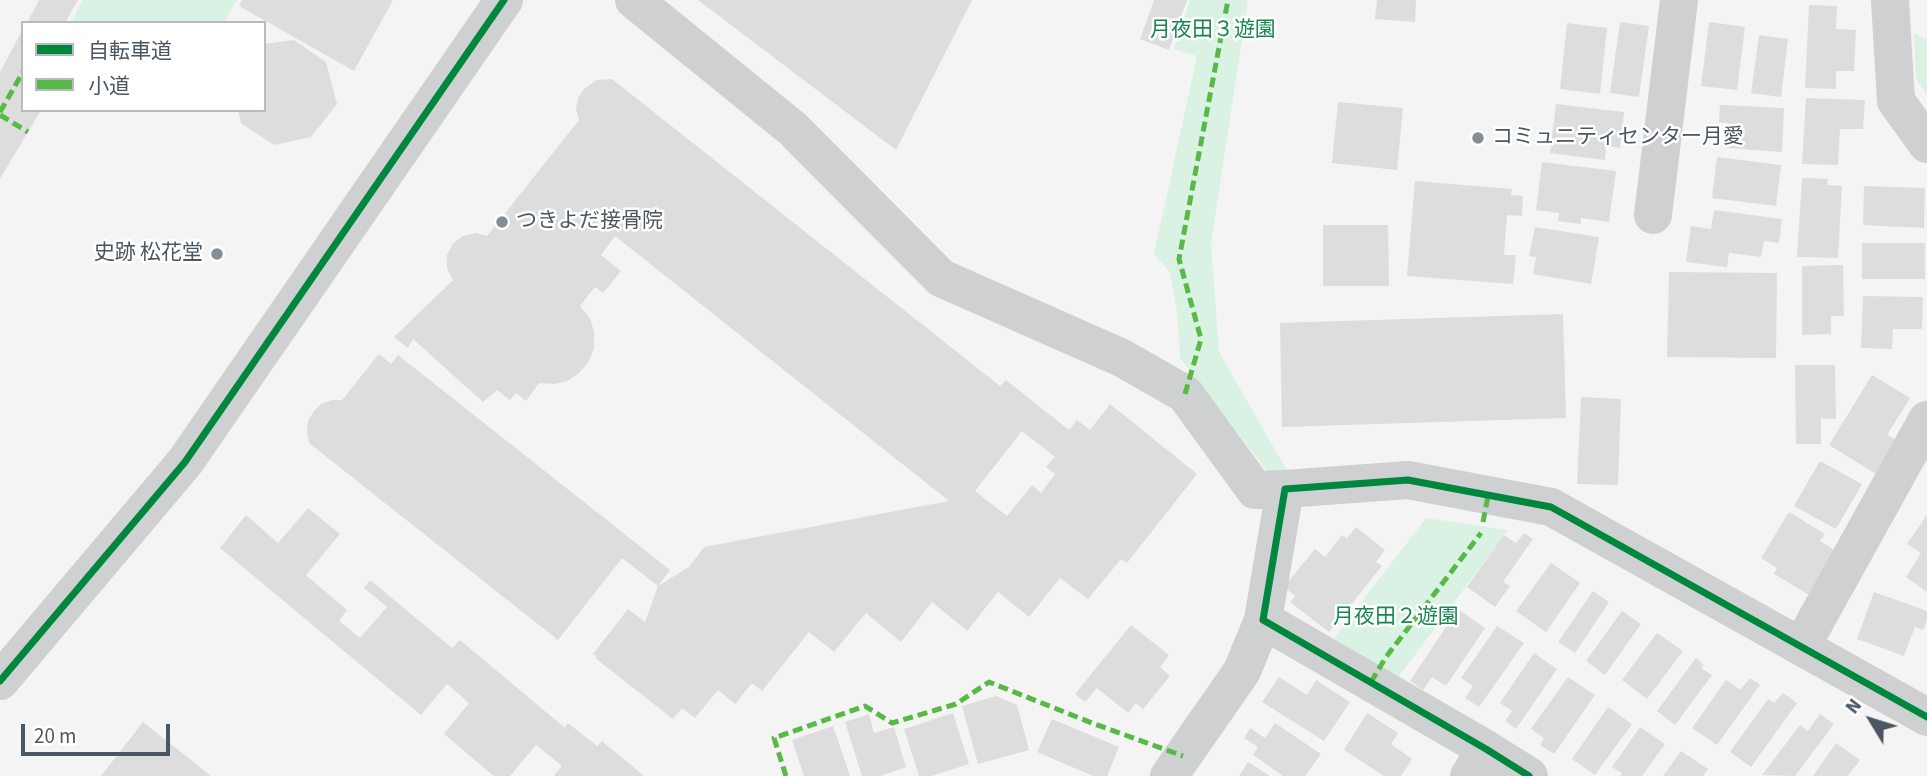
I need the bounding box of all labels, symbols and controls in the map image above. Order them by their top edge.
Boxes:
park label: 月夜田３遊園 [1150,18,1276,44]
legend [21,21,266,112]
text: 自転車道 [88,36,172,66]
text: 小道 [88,71,130,101]
place label: コミュニティセンター月愛 [1492,125,1744,151]
marker: コミュニティセンター月愛 [1470,130,1486,146]
place label: つきよだ接骨院 [516,209,663,235]
marker: つきよだ接骨院 [494,214,510,230]
place label: 史跡 松花堂 [94,241,203,267]
marker: 史跡 松花堂 [209,246,225,262]
park label: 月夜田２遊園 [1333,605,1459,631]
north arrow [1836,685,1906,755]
text: N [1840,693,1869,720]
scale bar [24,710,173,754]
text: 20 m [34,721,76,751]

